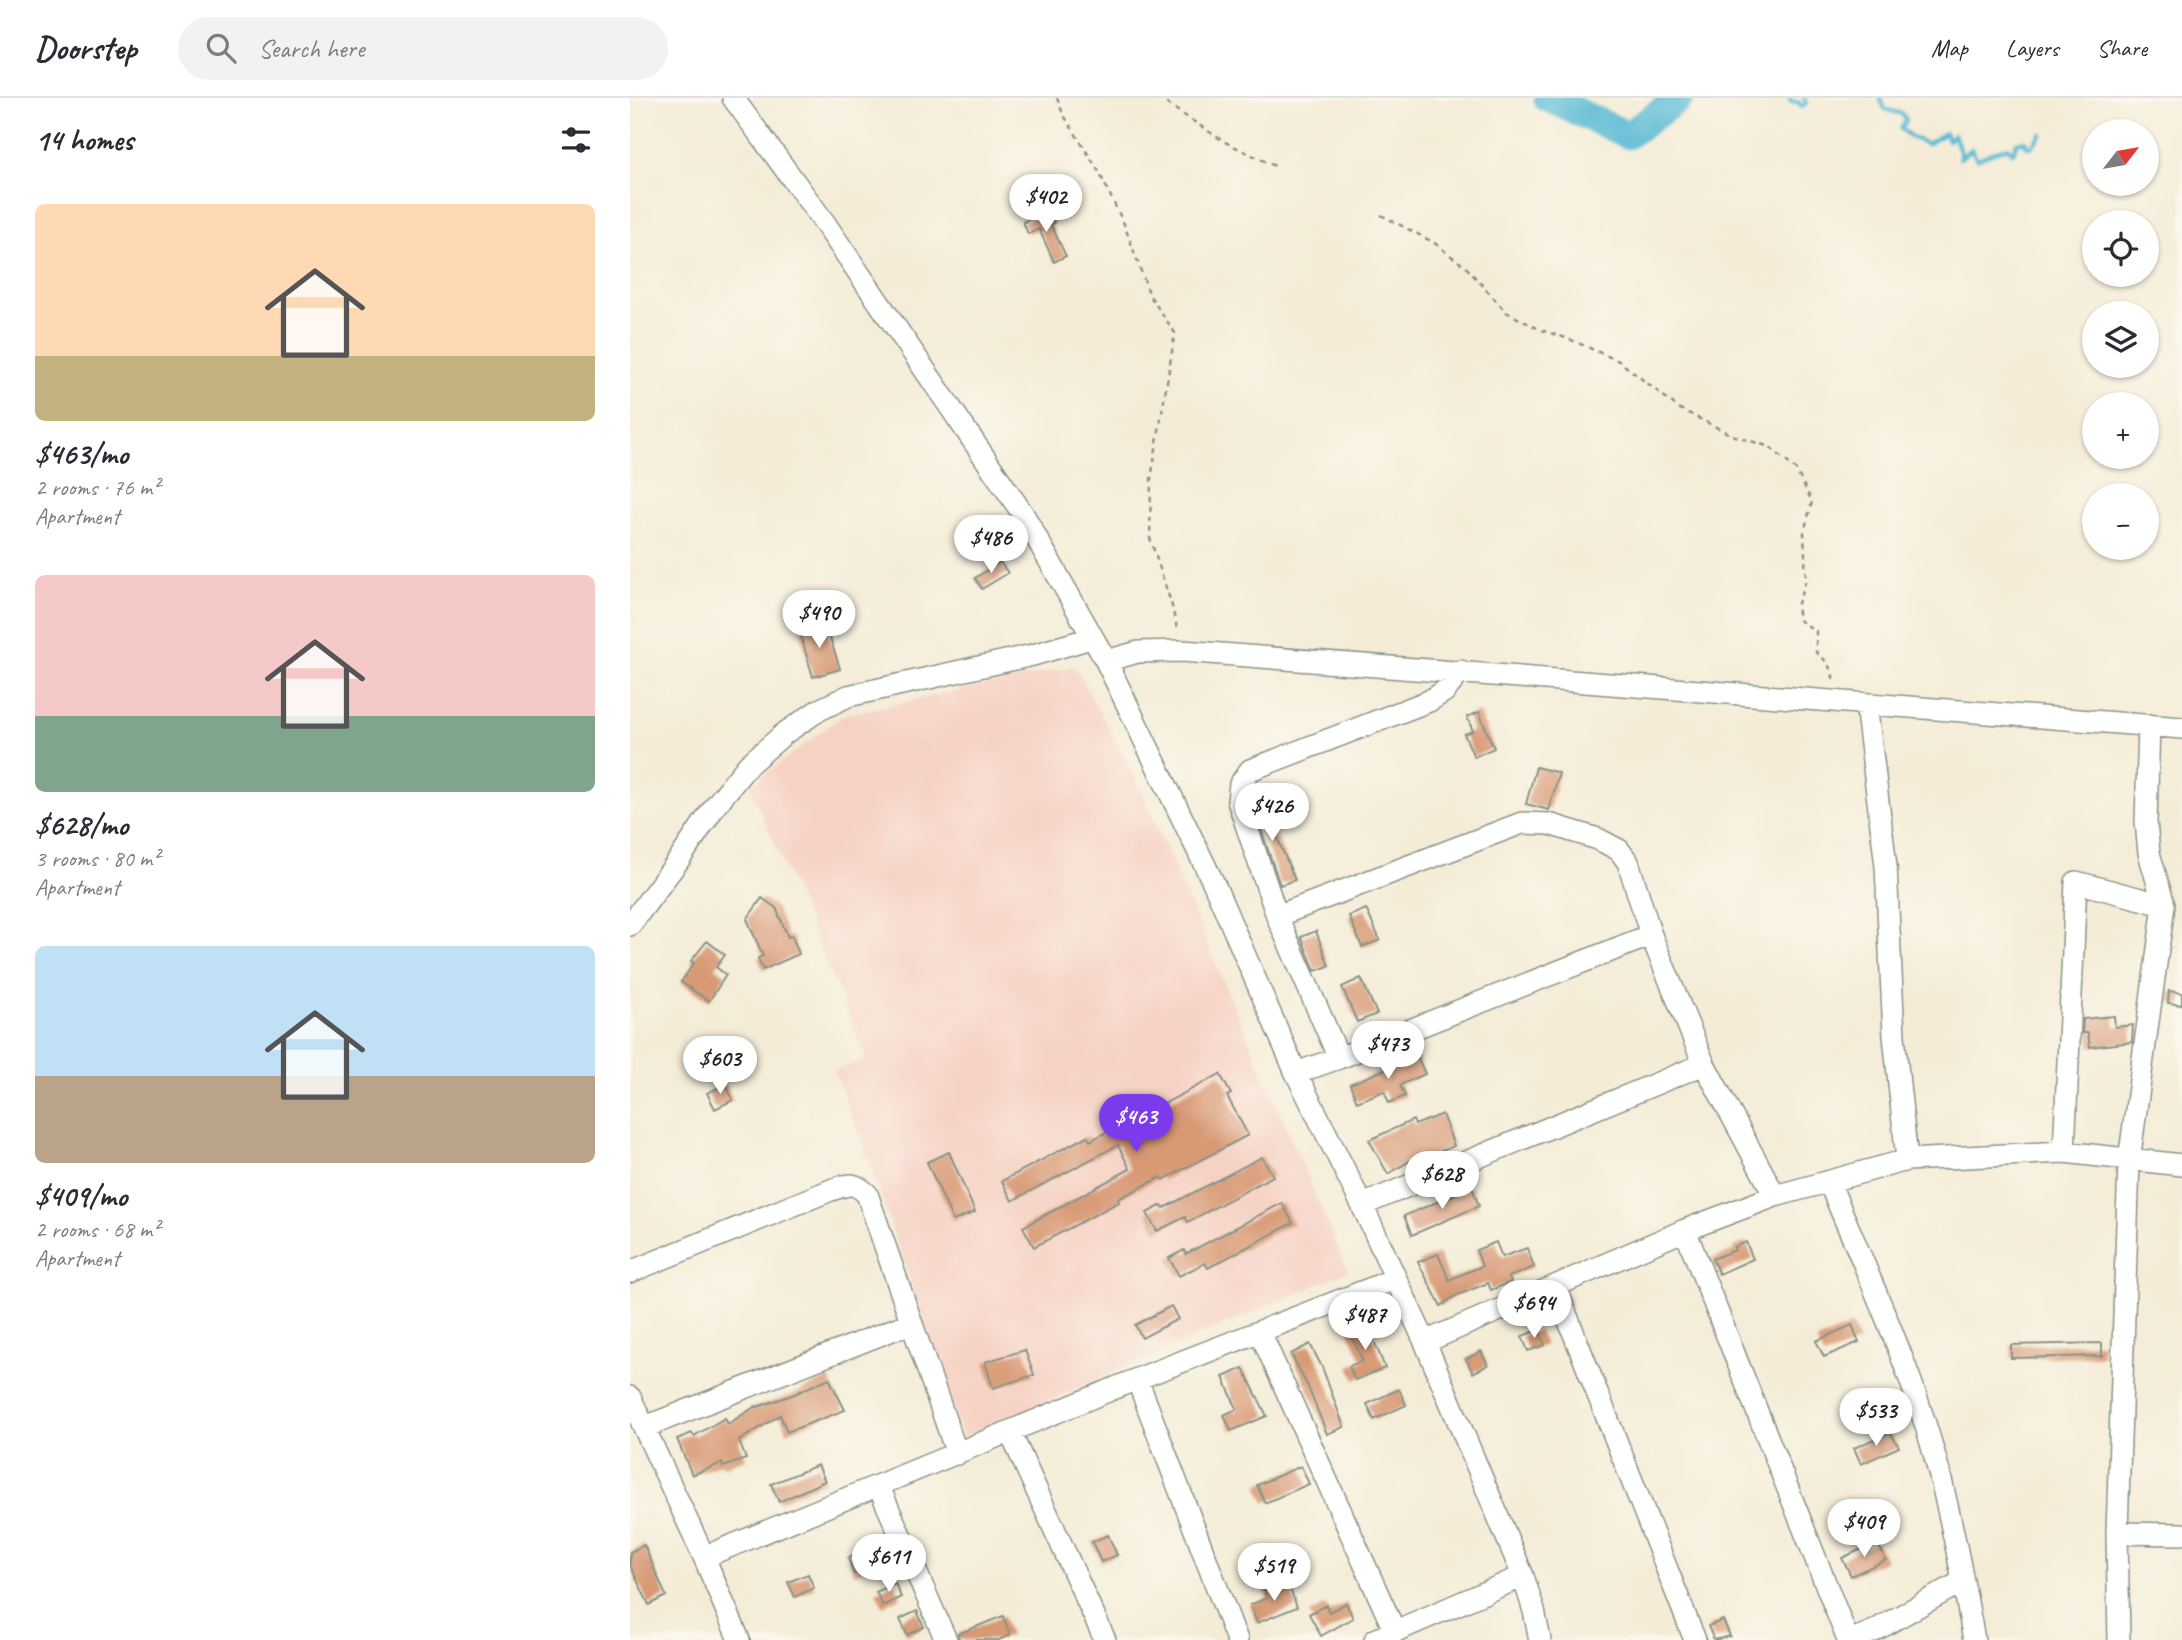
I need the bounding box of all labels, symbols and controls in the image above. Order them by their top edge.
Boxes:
search box [178,17,668,80]
text: Doorstep [35,27,136,69]
icon: search [202,29,240,67]
text: Search here [258,32,364,65]
text: Map [1931,33,1968,63]
text: Layers [2006,33,2059,63]
text: Share [2097,33,2147,63]
north arrow [2082,119,2160,196]
map controls [2082,119,2159,560]
text: 14 homes [35,121,133,159]
icon: filters [557,121,595,159]
pin: $402 [1005,174,1087,234]
text: $402 [1025,182,1067,211]
button: locate [2082,210,2159,287]
icon: home [252,250,378,376]
button: layers [2082,301,2159,378]
button: + [2082,392,2159,469]
text: $463/mo [35,435,128,473]
text: 2 rooms · 76 m² [35,473,159,502]
button: − [2082,483,2159,560]
text: Apartment [35,502,120,531]
pin: $486 [950,516,1032,575]
text: $486 [970,523,1012,552]
pin: $490 [778,590,860,650]
text: $490 [798,598,840,627]
icon: home [252,621,378,747]
pin: $426 [1231,784,1313,843]
text: $426 [1251,791,1293,820]
text: $628/mo [35,806,128,844]
text: 3 rooms · 80 m² [35,844,159,873]
text: Apartment [35,873,120,902]
icon: home [252,992,378,1118]
pin: $473 [1347,1021,1429,1081]
text: $473 [1367,1029,1409,1058]
pin: $603 [679,1037,761,1096]
text: $603 [699,1044,741,1073]
pin: $463 [1095,1094,1177,1154]
text: $463 [1115,1102,1157,1131]
pin: $628 [1401,1152,1483,1211]
text: $628 [1421,1159,1463,1188]
text: $409/mo [35,1177,127,1215]
text: 2 rooms · 68 m² [35,1215,159,1244]
text: Apartment [35,1244,120,1273]
pin: $694 [1493,1280,1575,1340]
text: $694 [1513,1288,1555,1317]
pin: $487 [1324,1292,1406,1352]
text: $487 [1344,1300,1386,1329]
pin: $533 [1835,1388,1917,1448]
text: $533 [1855,1396,1897,1425]
pin: $409 [1823,1500,1905,1559]
text: $409 [1843,1507,1885,1536]
pin: $611 [848,1534,930,1594]
text: $611 [868,1542,910,1571]
pin: $519 [1233,1544,1315,1603]
text: $519 [1254,1551,1294,1580]

